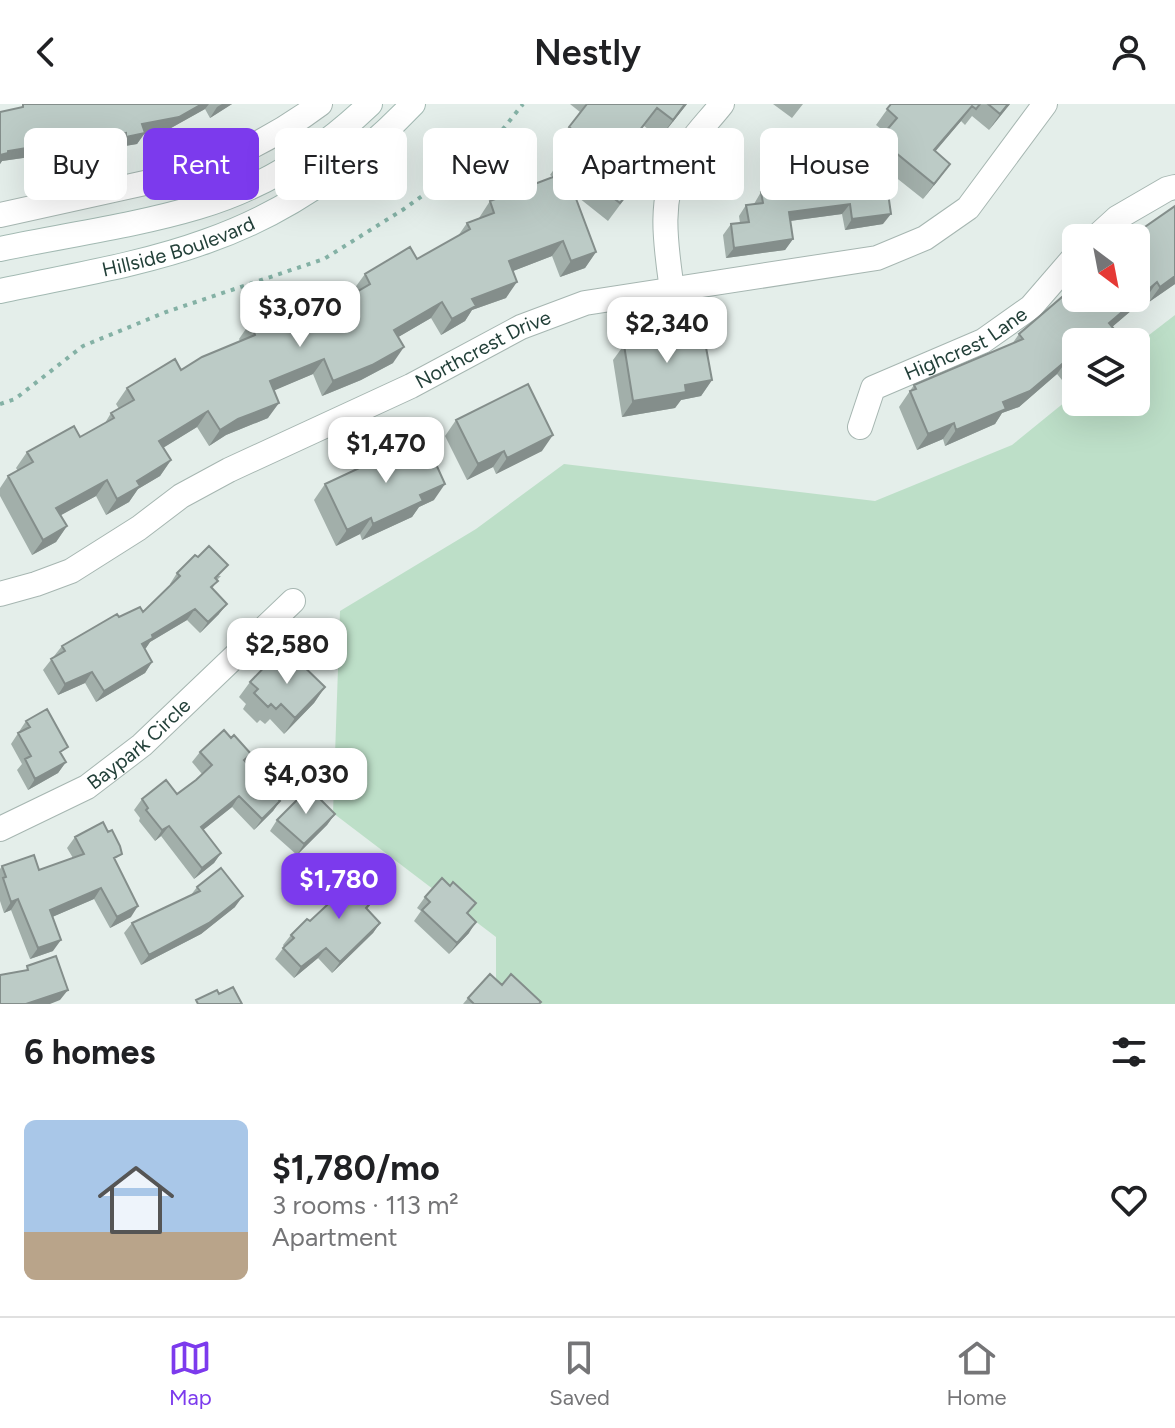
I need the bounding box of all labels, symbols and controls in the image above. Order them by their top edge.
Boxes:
icon: back [24,30,68,74]
icon: person [1107,30,1151,74]
text: Nestly [534,31,641,74]
chip: Buy [24,128,127,200]
chip: Rent [143,128,259,200]
chip: Filters [275,128,407,200]
chip: New [423,128,537,200]
chip: Apartment [553,128,744,200]
chip: House [760,128,898,200]
street label: Hillside Boulevard [100,211,259,282]
north arrow [1062,224,1150,312]
map controls [1062,224,1150,416]
pin: $3,070 [235,281,365,349]
text: $3,070 [258,291,342,323]
pin: $2,340 [602,297,732,365]
street label: Highcrest Lane [901,302,1032,385]
street label: Northcrest Drive [411,305,554,394]
text: $2,340 [625,307,709,339]
button: layers [1062,328,1150,416]
pin: $1,470 [321,417,451,485]
text: $1,470 [346,427,426,459]
pin: $2,580 [222,618,352,686]
text: $2,580 [245,628,329,660]
street label: Baypark Circle [82,693,195,795]
pin: $4,030 [241,748,371,816]
text: $4,030 [263,758,349,790]
pin: $1,780 [274,853,404,921]
text: $1,780 [299,863,379,895]
icon: filters [1107,1030,1151,1074]
text: 6 homes [24,1032,155,1073]
text: $1,780/mo [272,1148,440,1189]
icon: home [88,1152,184,1248]
icon: heart [1107,1178,1151,1222]
text: 3 rooms · 113 m² [272,1189,459,1221]
text: Apartment [272,1221,398,1253]
tab: Map [168,1336,212,1411]
tab: Saved [549,1336,610,1411]
tab: Home [947,1336,1007,1411]

